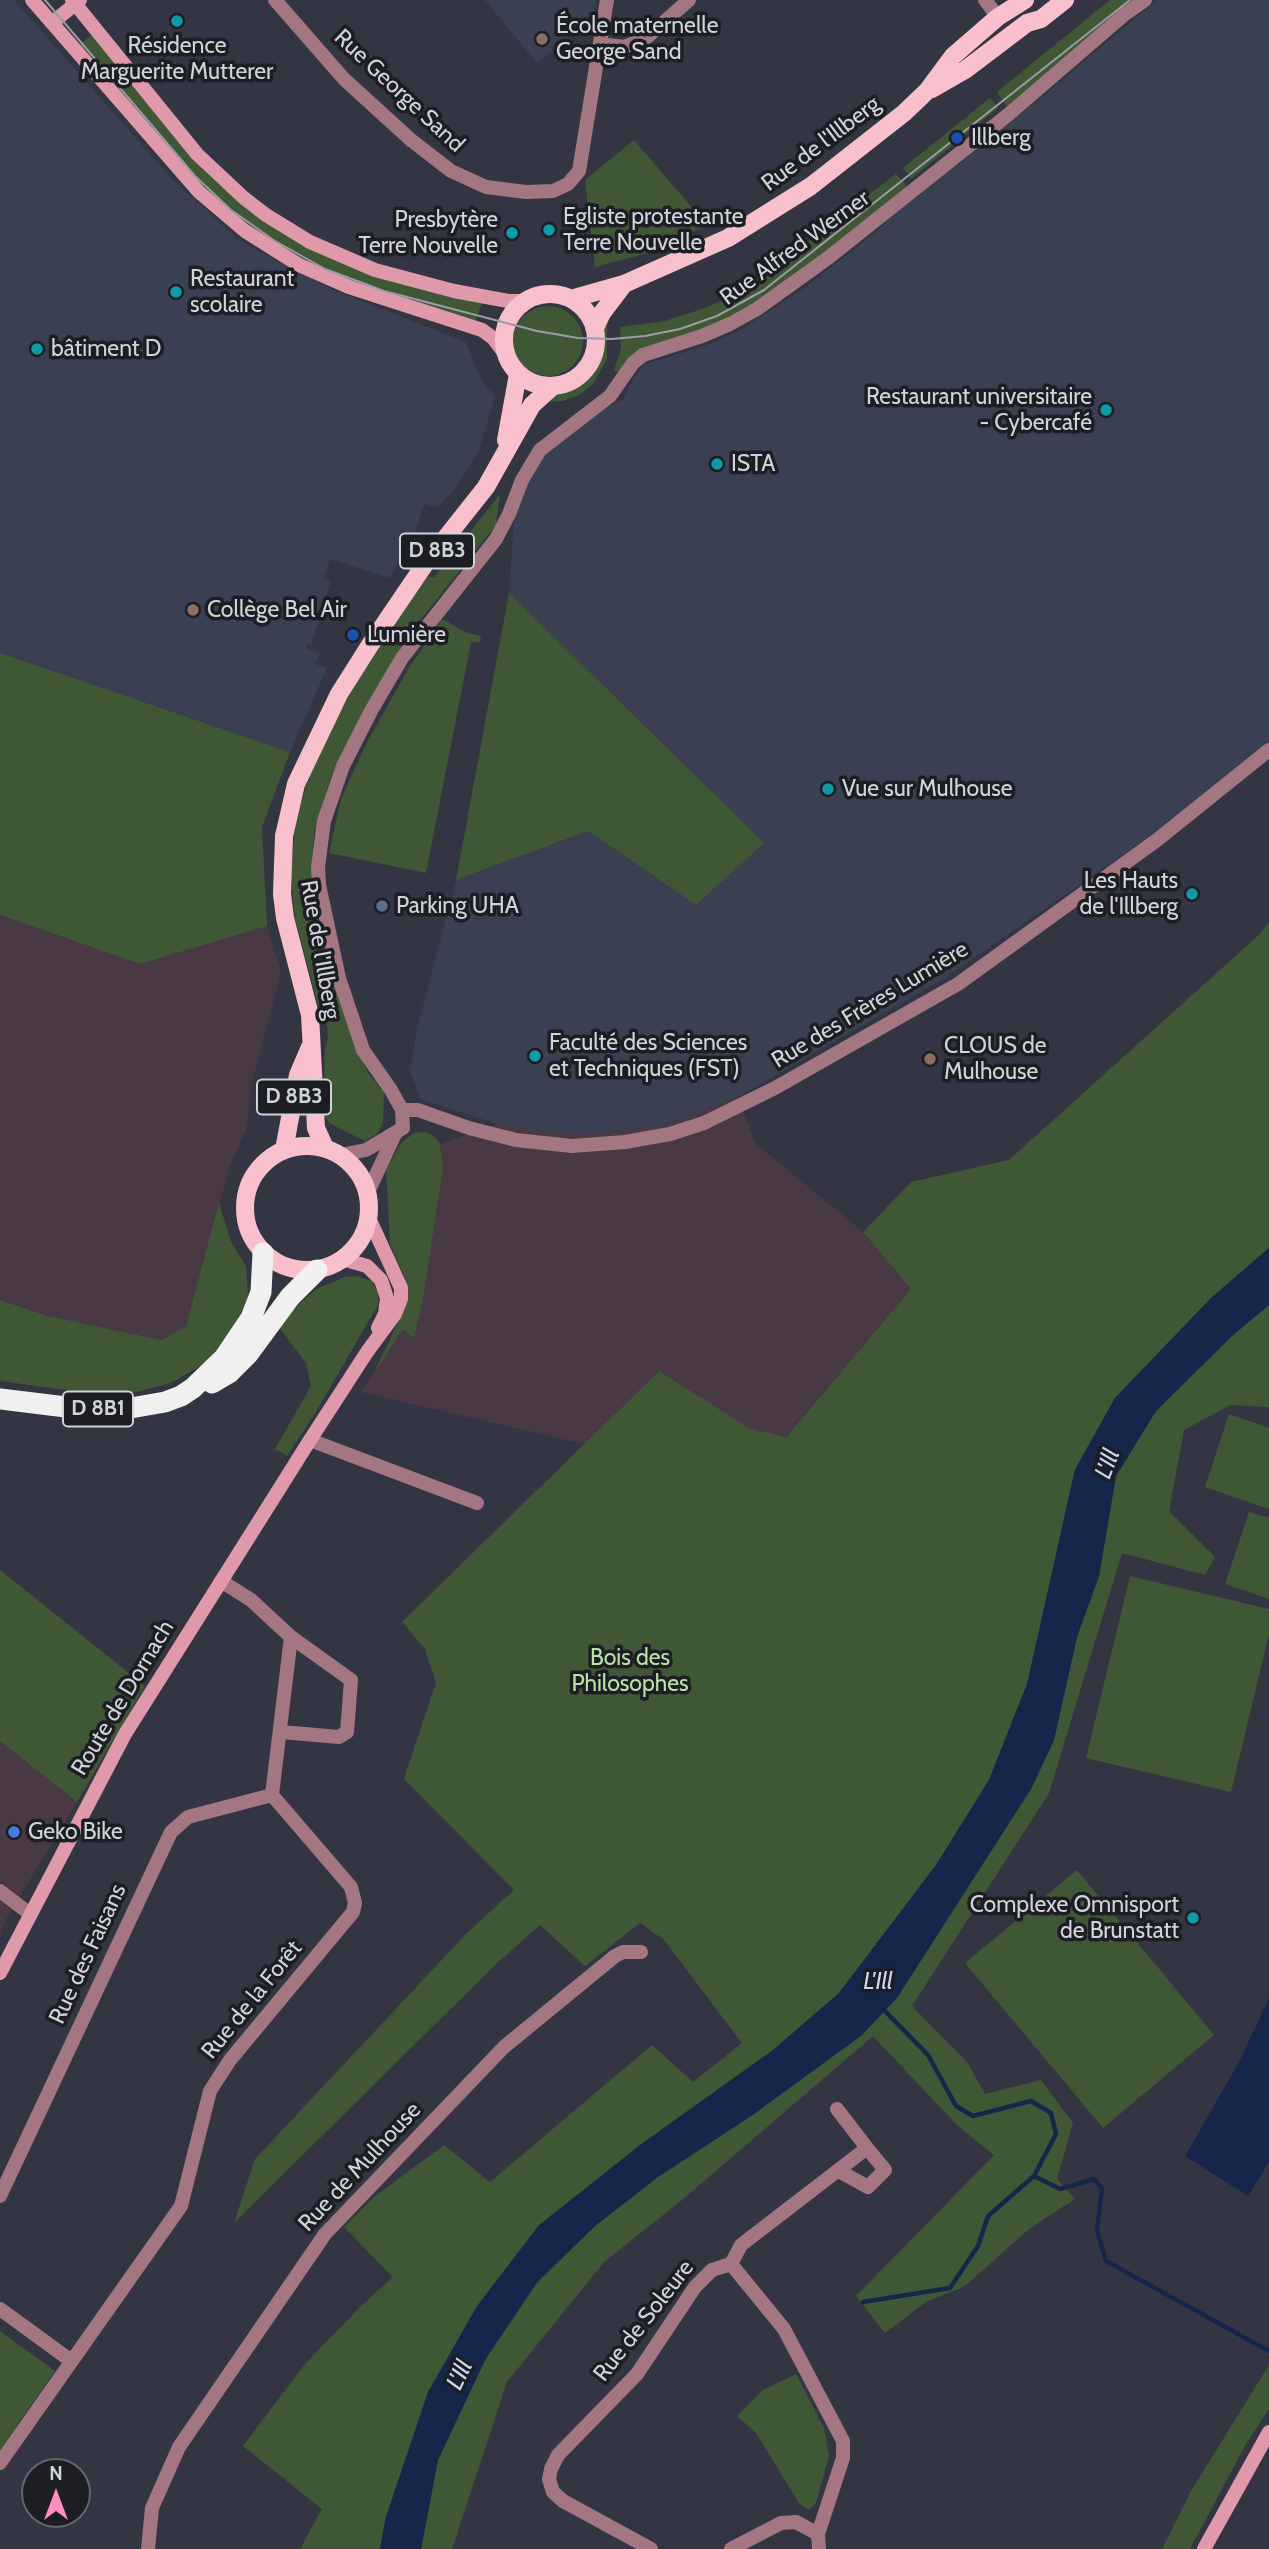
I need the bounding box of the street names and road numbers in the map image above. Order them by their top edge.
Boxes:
street label: Rue George Sand [328,24,470,158]
street label: Rue de l'Illberg [756,91,886,197]
street label: Rue Alfred Werner [715,184,875,312]
road number: D 8B3 [400,534,474,568]
street label: Rue de l'Illberg [294,878,346,1022]
street label: Rue des Frères Lumière [767,935,973,1075]
road number: D 8B3 [257,1080,331,1114]
road number: D 8B1 [63,1392,133,1426]
street label: Route de Dornach [66,1616,180,1780]
street label: Rue des Faisans [43,1880,133,2028]
street label: Rue de la Forêt [196,1935,308,2065]
street label: Rue de Mulhouse [293,2097,427,2237]
street label: Rue de Soleure [588,2255,700,2387]

